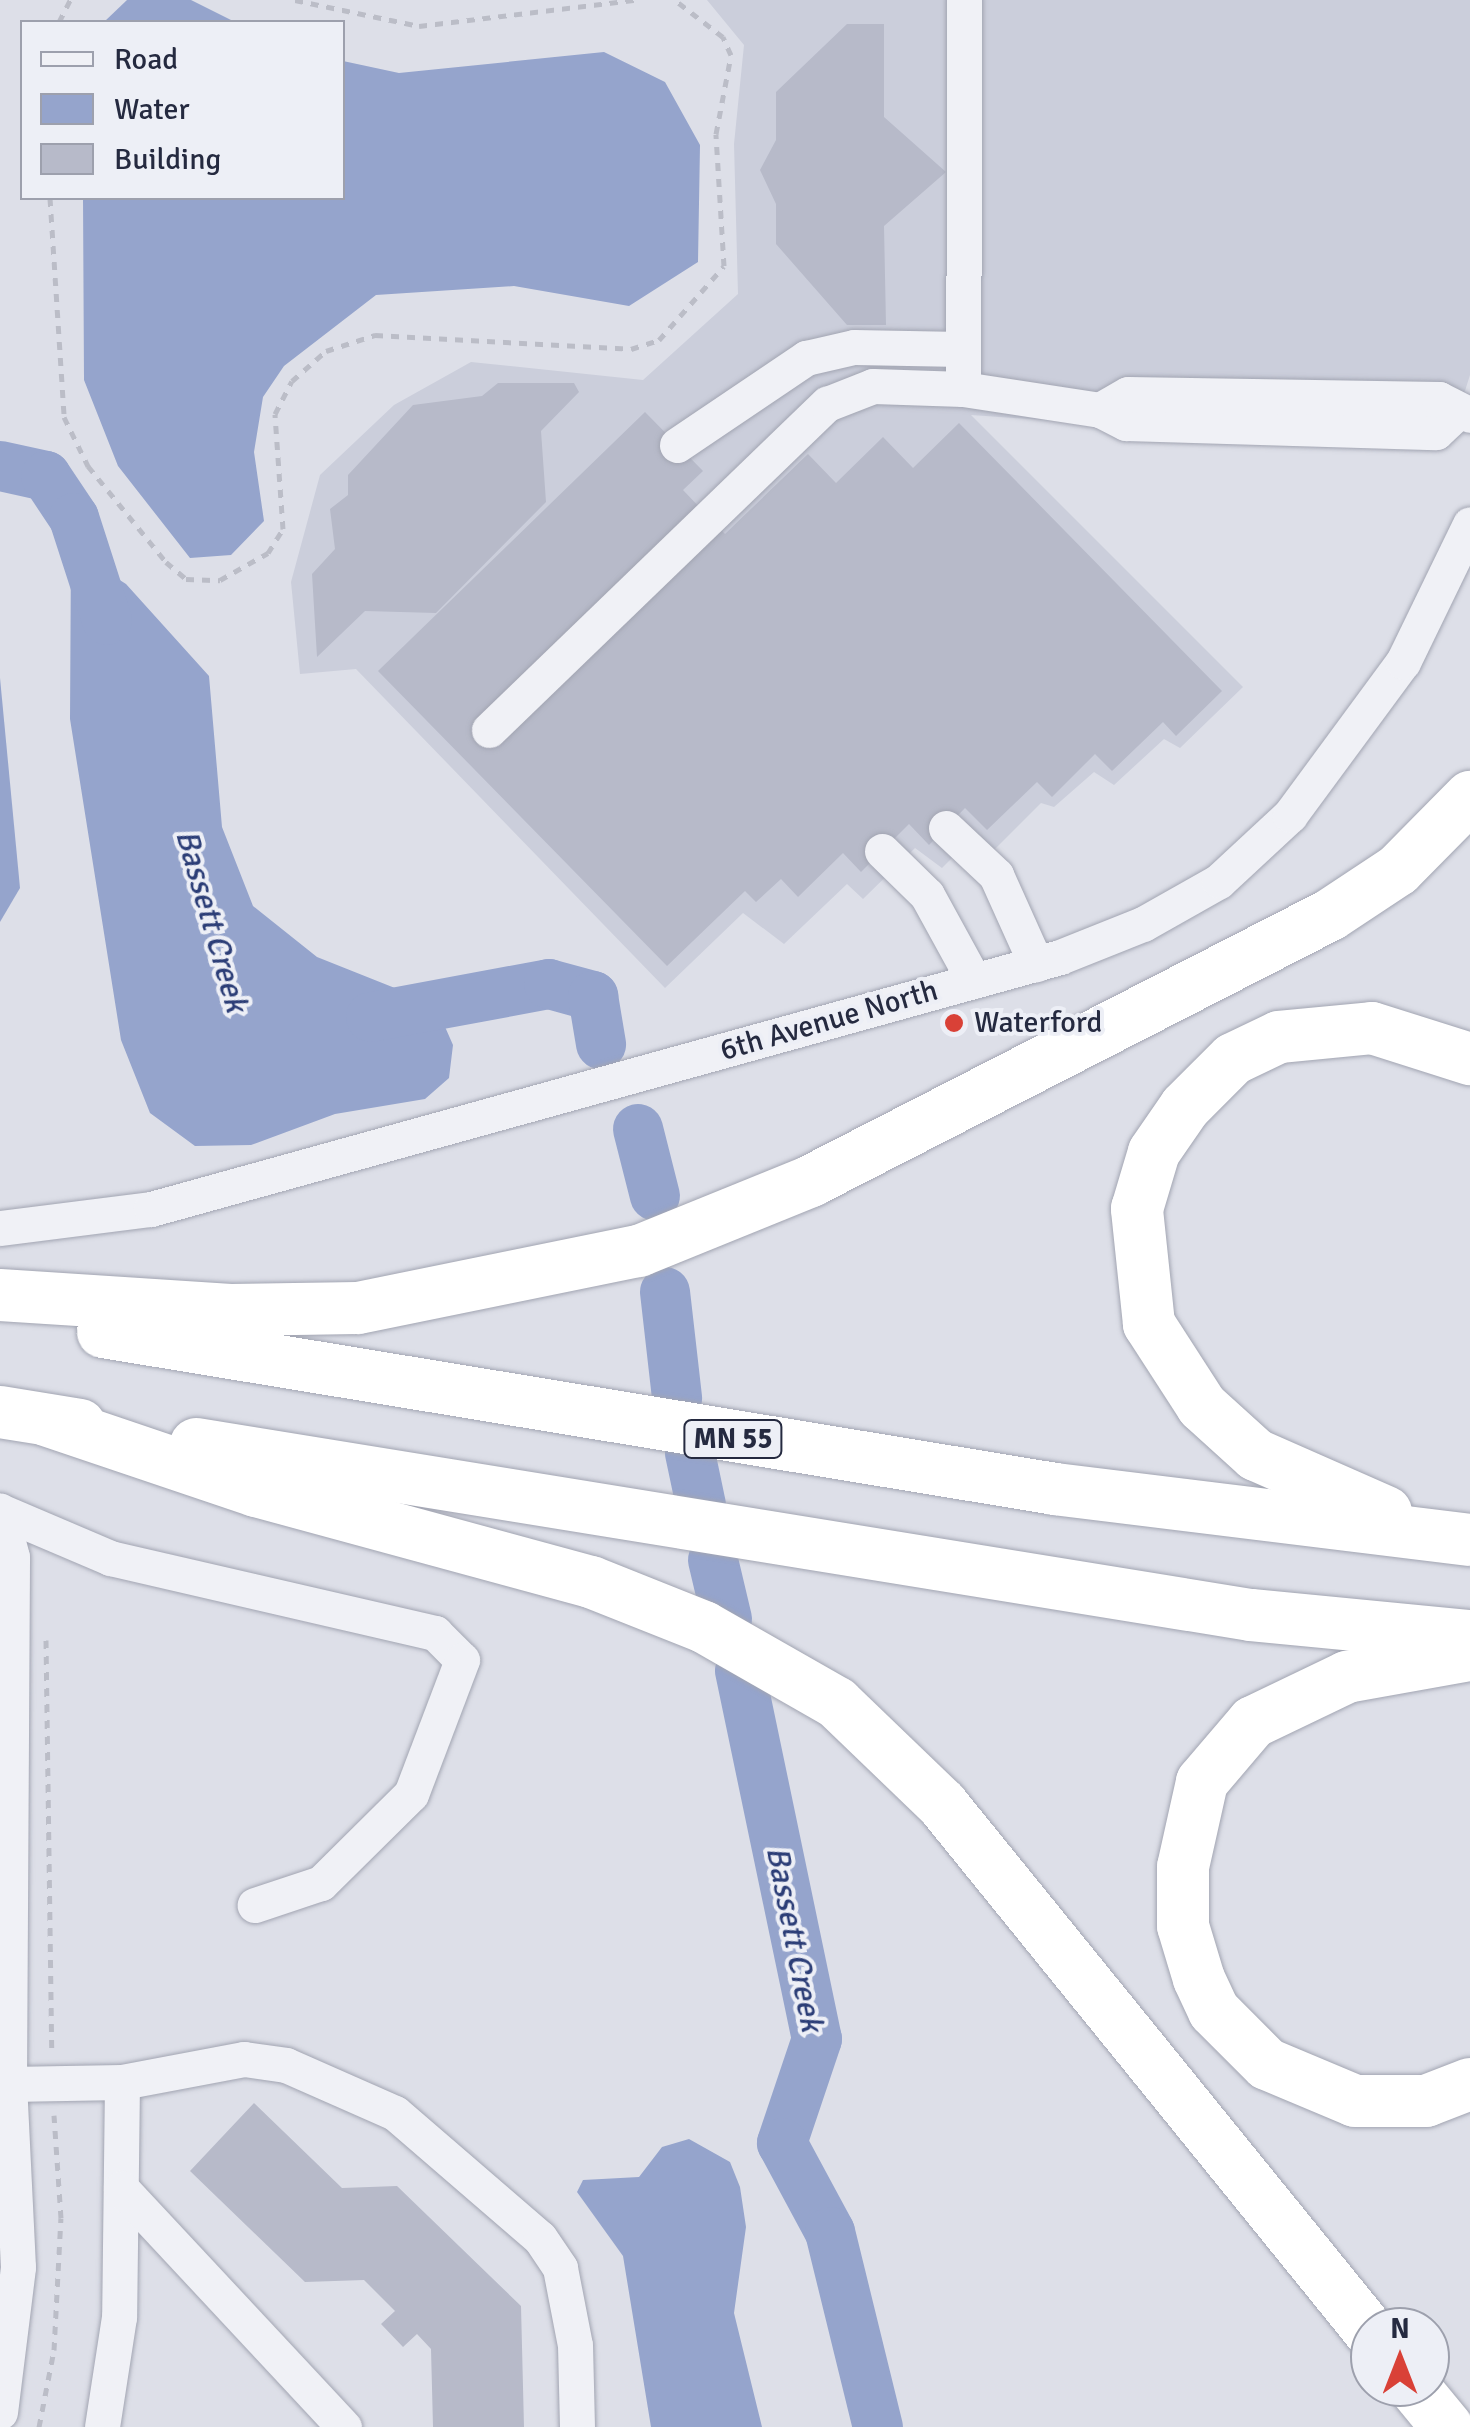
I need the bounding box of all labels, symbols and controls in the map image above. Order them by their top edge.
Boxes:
legend [20,20,345,200]
text: Road [114,41,178,78]
text: Water [114,91,190,128]
text: Building [114,141,221,178]
water label: Bassett Creek [167,826,255,1016]
street label: 6th Avenue North [716,973,942,1069]
place label: Waterford [974,1005,1102,1041]
marker: Waterford [943,1012,965,1034]
road number: MN 55 [683,1416,783,1462]
water label: Bassett Creek [757,1843,831,2035]
north arrow [1350,2307,1450,2407]
text: N [1390,2312,1410,2346]

